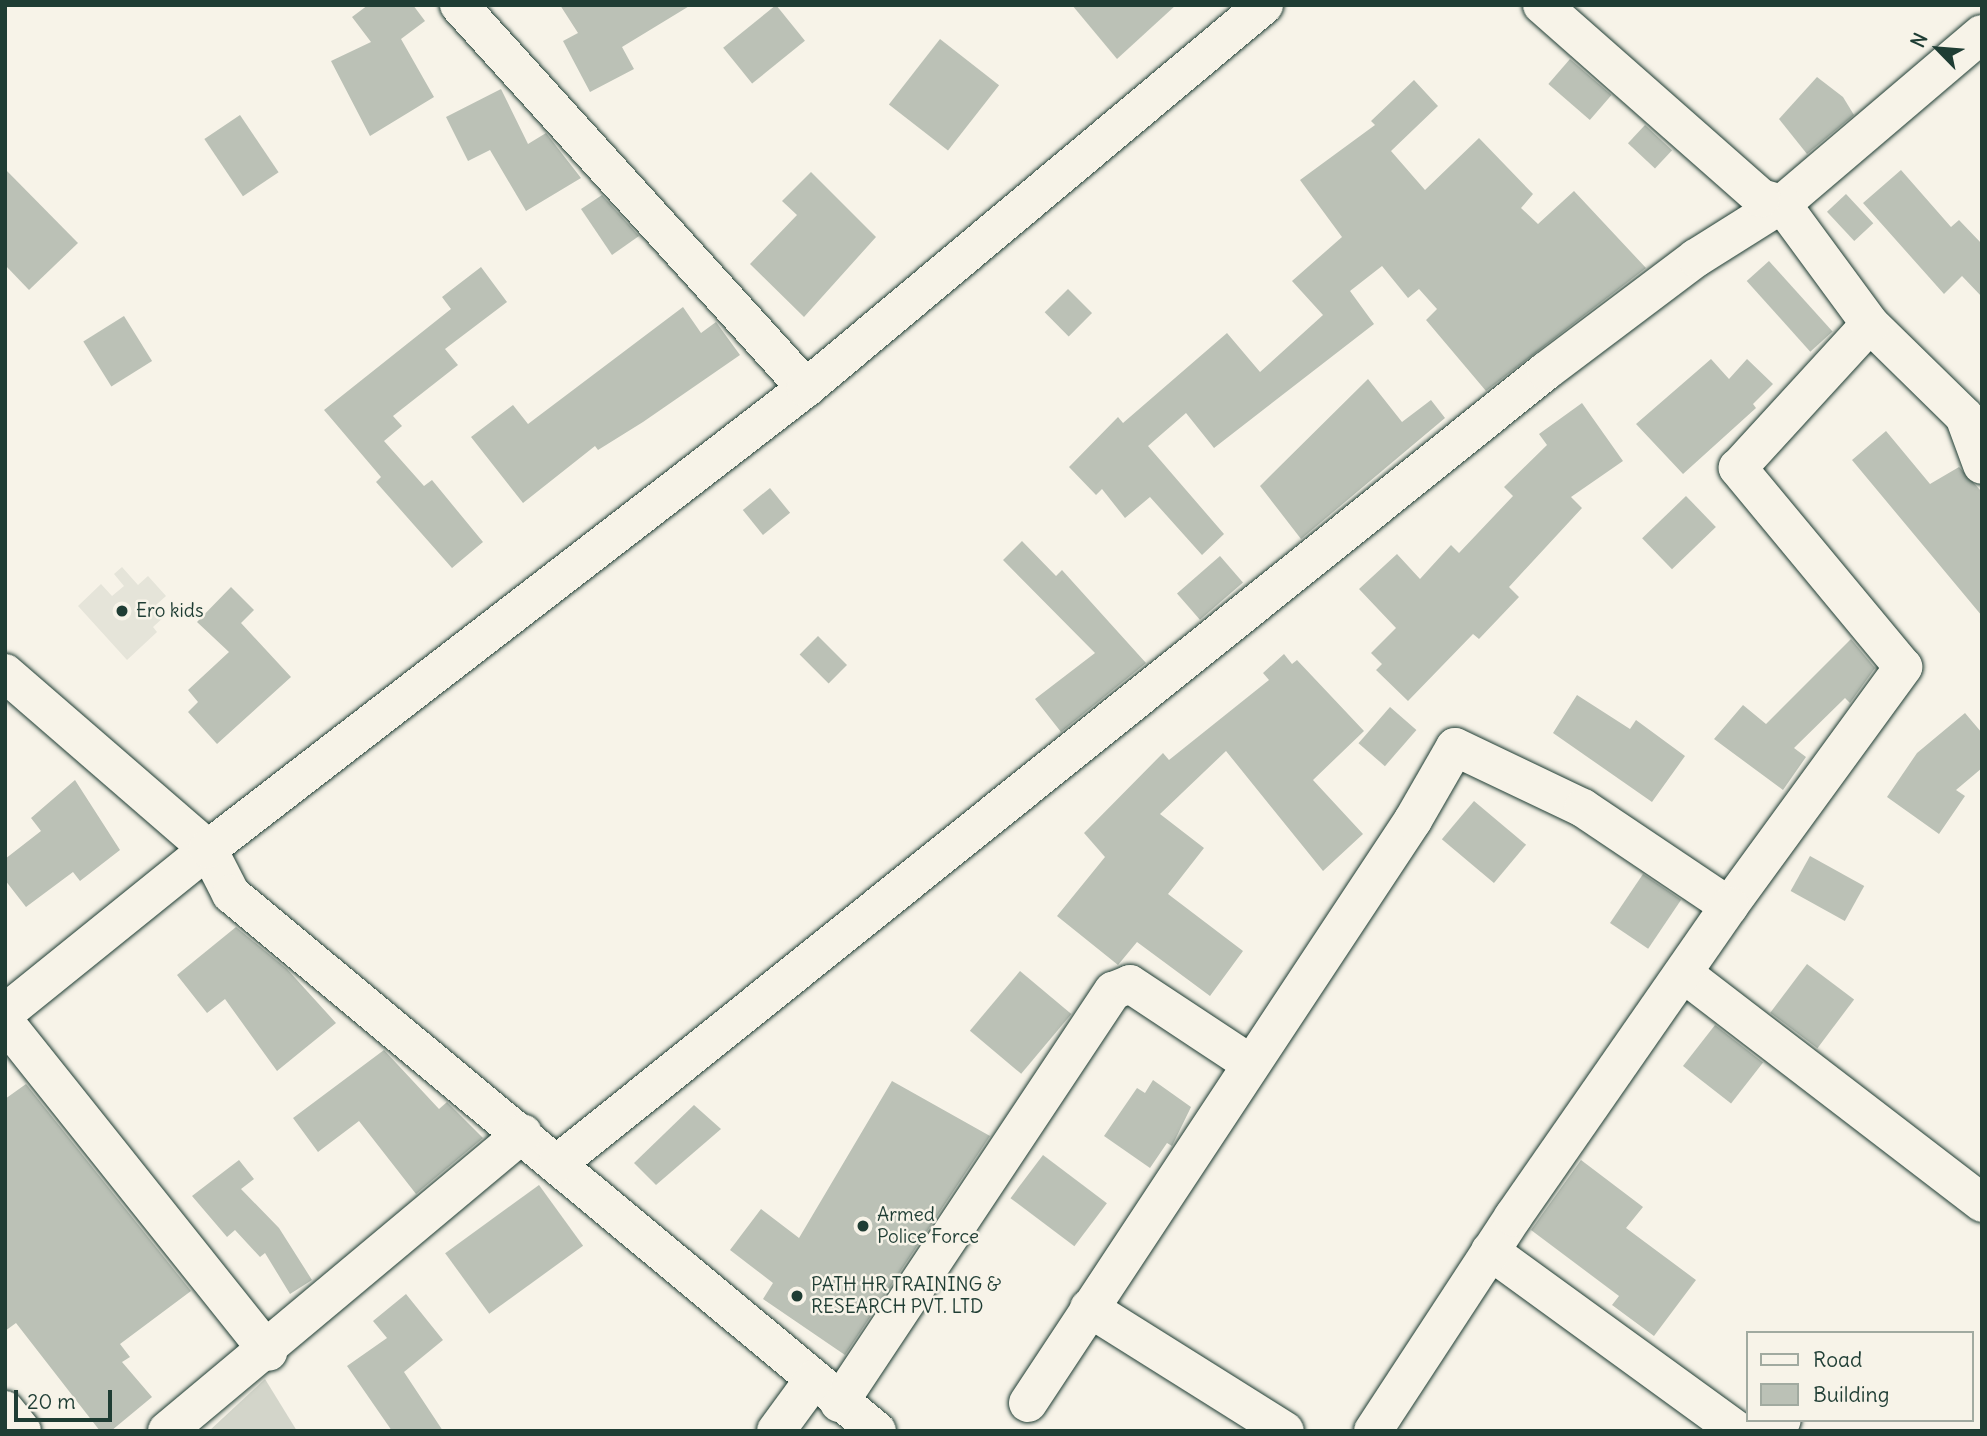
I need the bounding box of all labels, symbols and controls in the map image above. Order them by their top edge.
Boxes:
north arrow [1903,14,1973,84]
text: N [1905,29,1933,51]
place label: Ero kids [136,600,204,622]
marker: Ero kids [114,603,130,619]
place label: Armed Police Force [877,1204,979,1248]
marker: Armed Police Force [855,1218,871,1234]
place label: PATH HR TRAINING & RESEARCH PVT. LTD [811,1274,1001,1318]
marker: PATH HR TRAINING & RESEARCH PVT. LTD [789,1288,805,1304]
legend [1745,1331,1973,1422]
text: Road [1813,1346,1862,1373]
scale bar [18,1376,116,1420]
text: Building [1813,1381,1889,1408]
text: 20 m [27,1388,76,1415]

